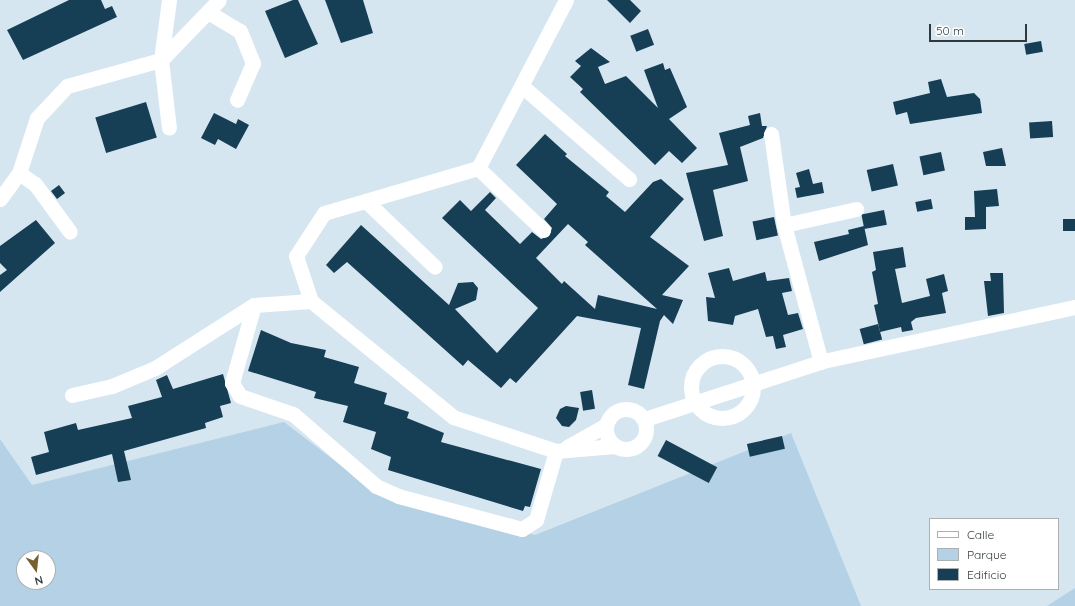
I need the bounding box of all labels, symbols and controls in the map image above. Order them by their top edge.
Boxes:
scale bar [931,16,1029,42]
text: 50 m [936,23,964,38]
legend [929,518,1059,590]
text: Calle [967,527,994,542]
text: Parque [967,547,1007,562]
north arrow [16,550,56,590]
text: Edificio [967,567,1007,582]
text: N [33,573,45,588]

